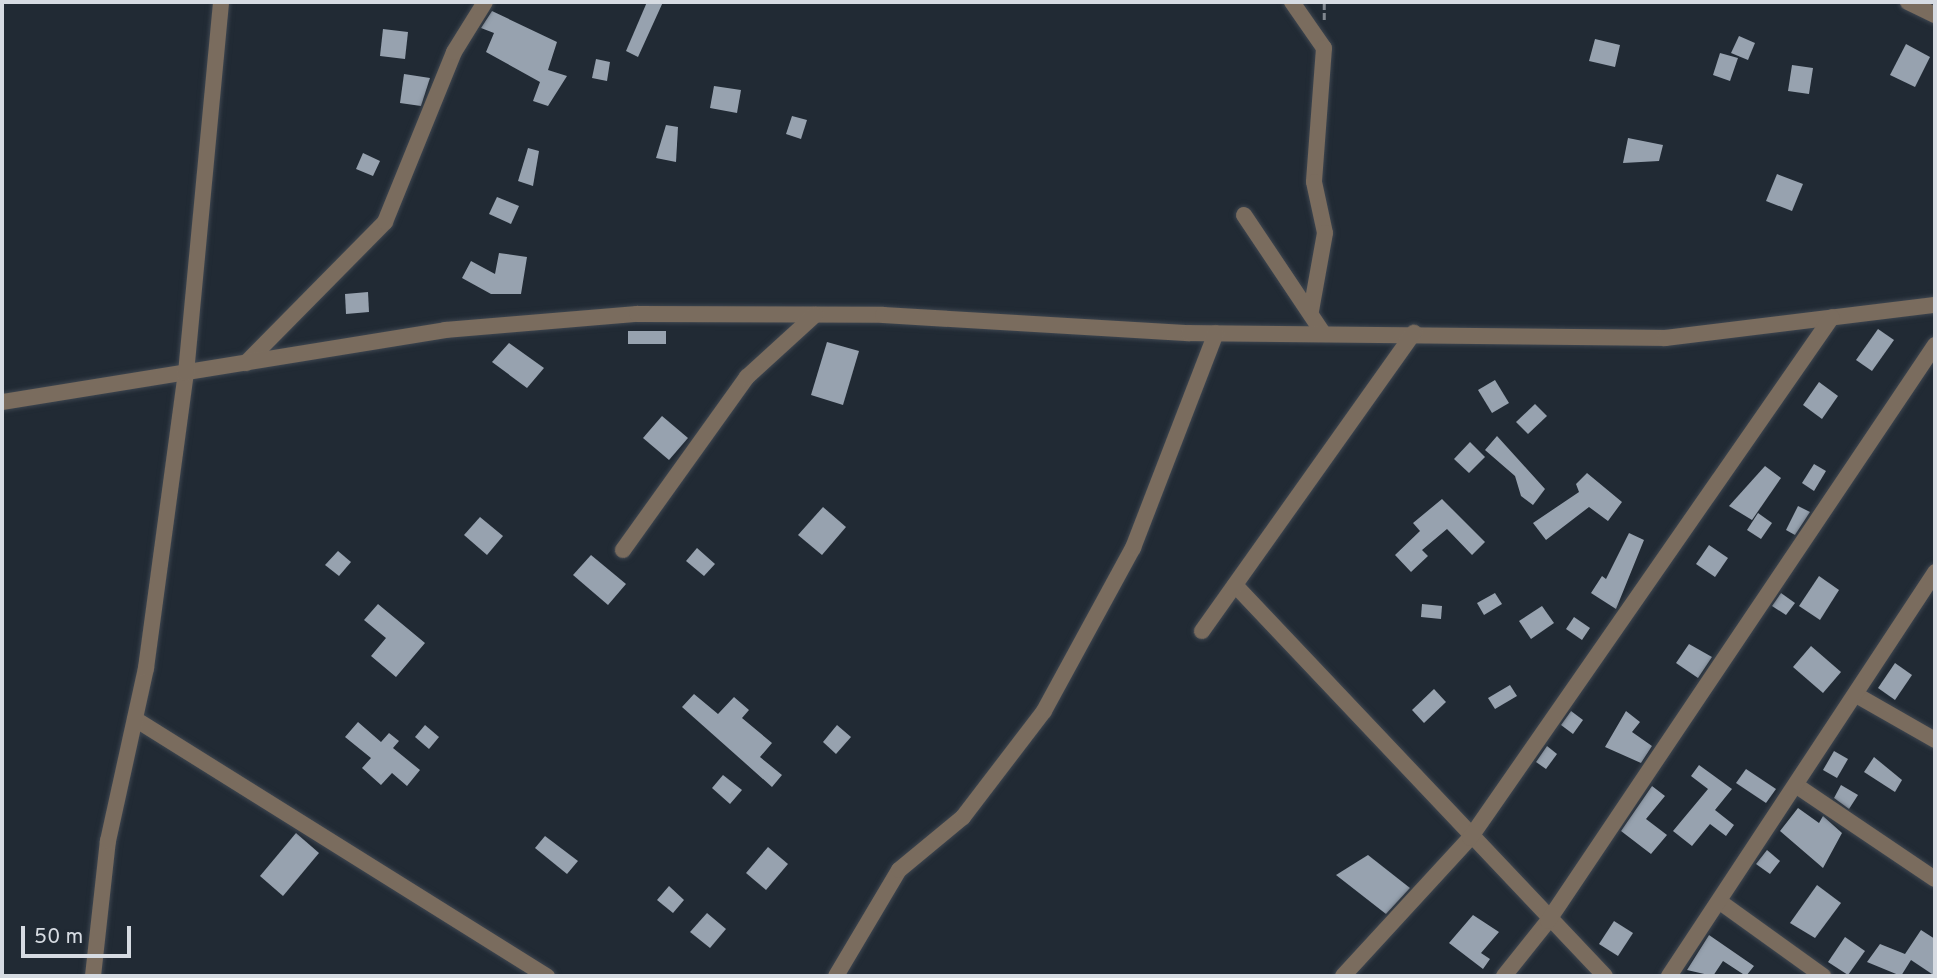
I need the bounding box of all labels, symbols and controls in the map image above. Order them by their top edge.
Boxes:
scale bar [24,912,135,956]
text: 50 m [34,924,83,951]

